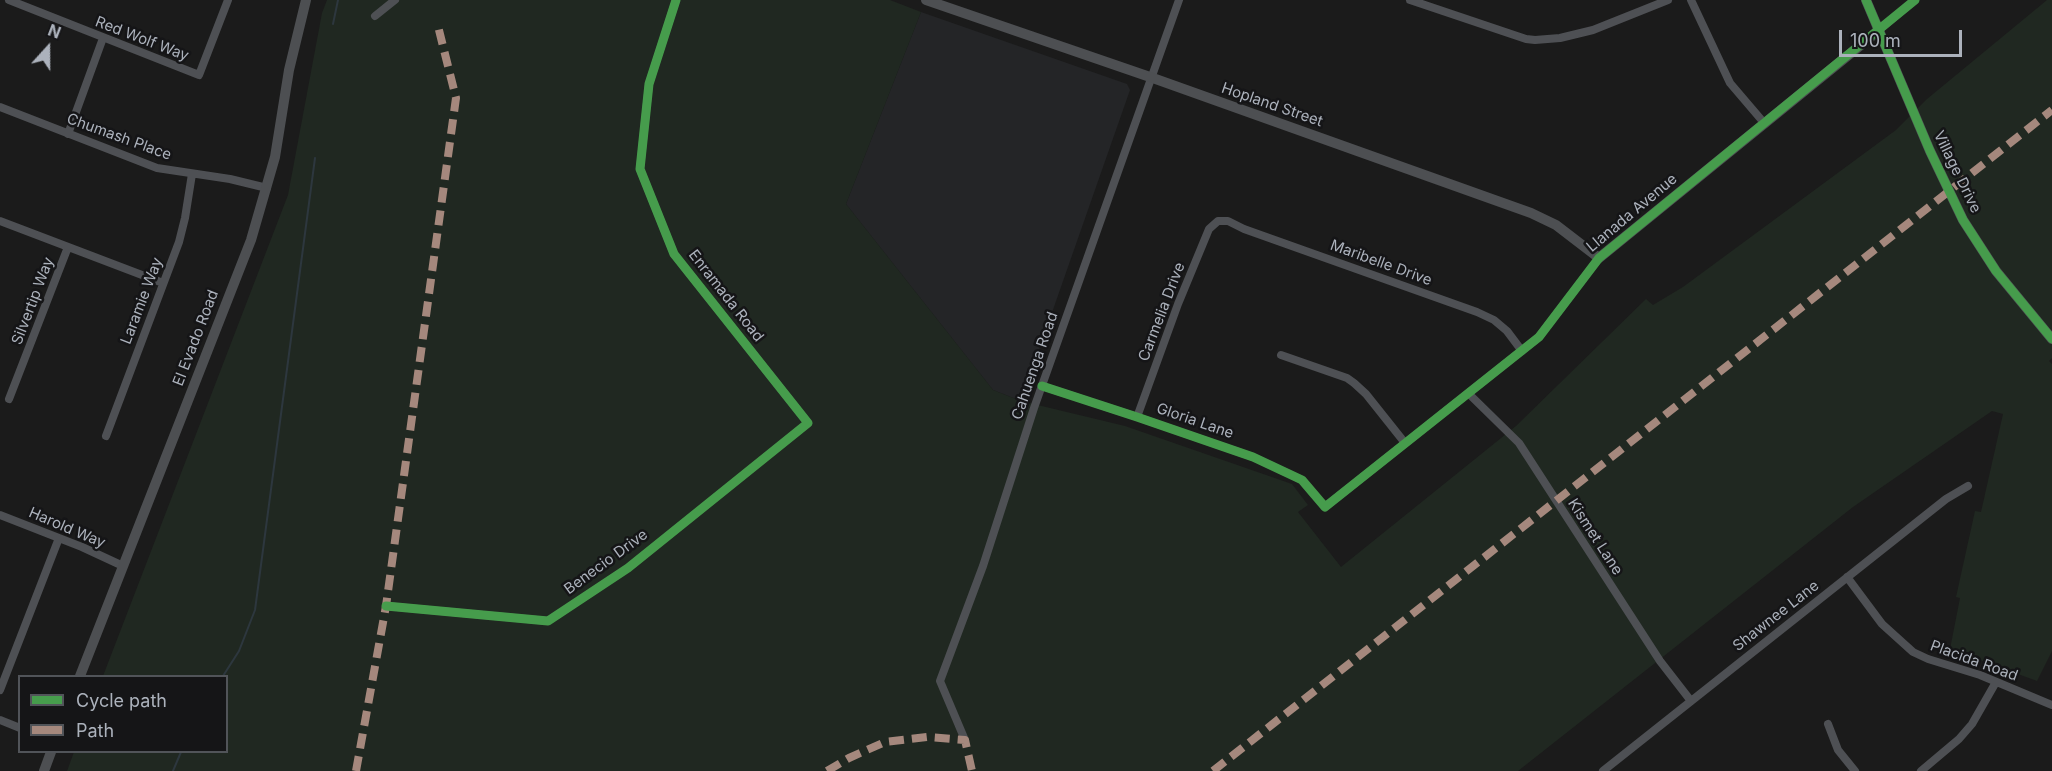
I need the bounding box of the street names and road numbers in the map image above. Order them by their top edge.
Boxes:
street label: Red Wolf Way [93,13,191,65]
street label: Hopland Street [1219,79,1325,131]
street label: Chumash Place [64,110,174,164]
street label: Village Drive [1929,128,1985,216]
street label: Llanada Avenue [1583,170,1681,256]
street label: Maribelle Drive [1328,236,1434,290]
street label: Enramada Road [685,247,767,345]
street label: Silvertip Way [8,255,58,347]
street label: Laramie Way [117,255,167,347]
street label: Carmelia Drive [1135,260,1189,364]
street label: El Evado Road [169,288,223,388]
street label: Cahuenga Road [1008,310,1062,422]
street label: Gloria Lane [1154,399,1236,443]
street label: Kismet Lane [1564,495,1626,579]
street label: Harold Way [26,504,108,552]
street label: Benecio Drive [561,526,651,598]
street label: Shawnee Lane [1729,577,1823,655]
street label: Placida Road [1928,637,2020,685]

